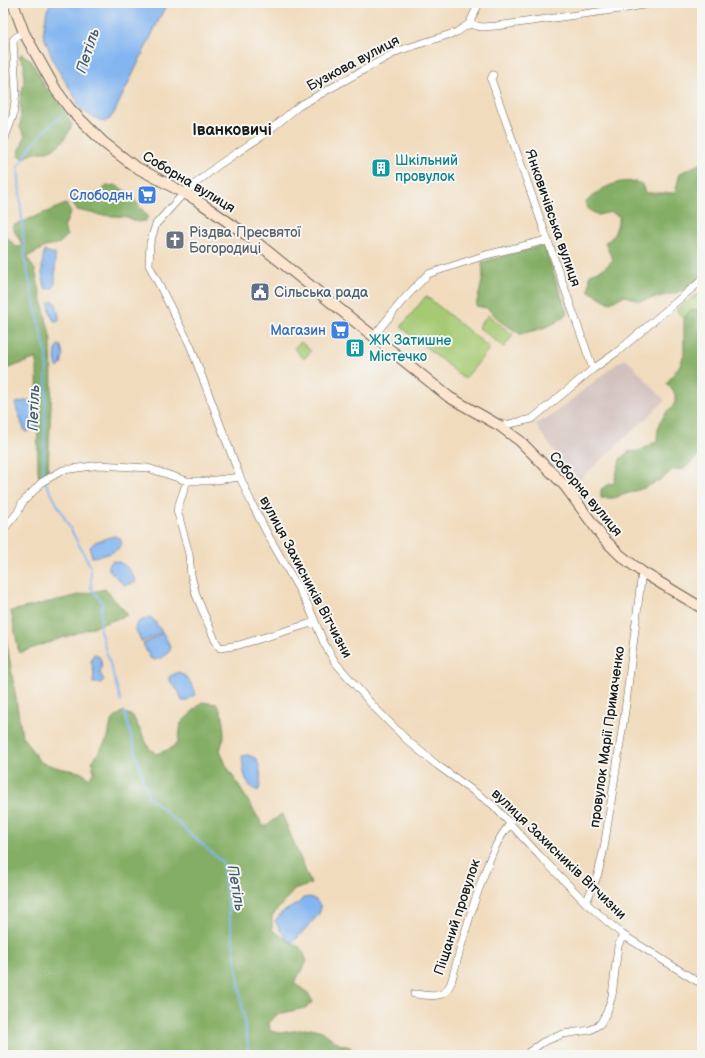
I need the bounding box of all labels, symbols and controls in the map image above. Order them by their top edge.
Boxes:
water label: Петіль [72,26,104,76]
street label: Бузкова вулиця [304,31,402,95]
district label: Іванковичі [192,121,272,140]
street label: Янковичівська вулиця [522,147,585,289]
street label: Соборна вулиця [140,148,239,216]
place label: Шкільний провулок [395,152,458,185]
building icon: Шкільний провулок [370,157,392,179]
supermarket icon: Слободян [136,184,158,206]
place label: Слободян [69,187,133,204]
place label: Різдва Пресвятої Богородиці [189,224,302,257]
church icon: Різдва Пресвятої Богородиці [164,229,186,251]
public building icon: Cільська рада [249,281,271,303]
place label: Cільська рада [274,284,369,301]
supermarket icon: Магазин [329,319,351,341]
place label: Магазин [270,322,326,339]
place label: ЖК Затишне Містечко [369,332,452,365]
building icon: ЖК Затишне Містечко [344,337,366,359]
water label: Петіль [24,385,44,431]
street label: Соборна вулиця [546,448,626,540]
street label: вулиця Захисників Вітчизни [256,493,356,661]
street label: провулок Марії Примаченко [586,645,628,829]
street label: вулиця Захисників Вітчизни [488,785,630,923]
street label: Піщаний провулок [430,856,484,977]
water label: Петіль [223,864,249,912]

